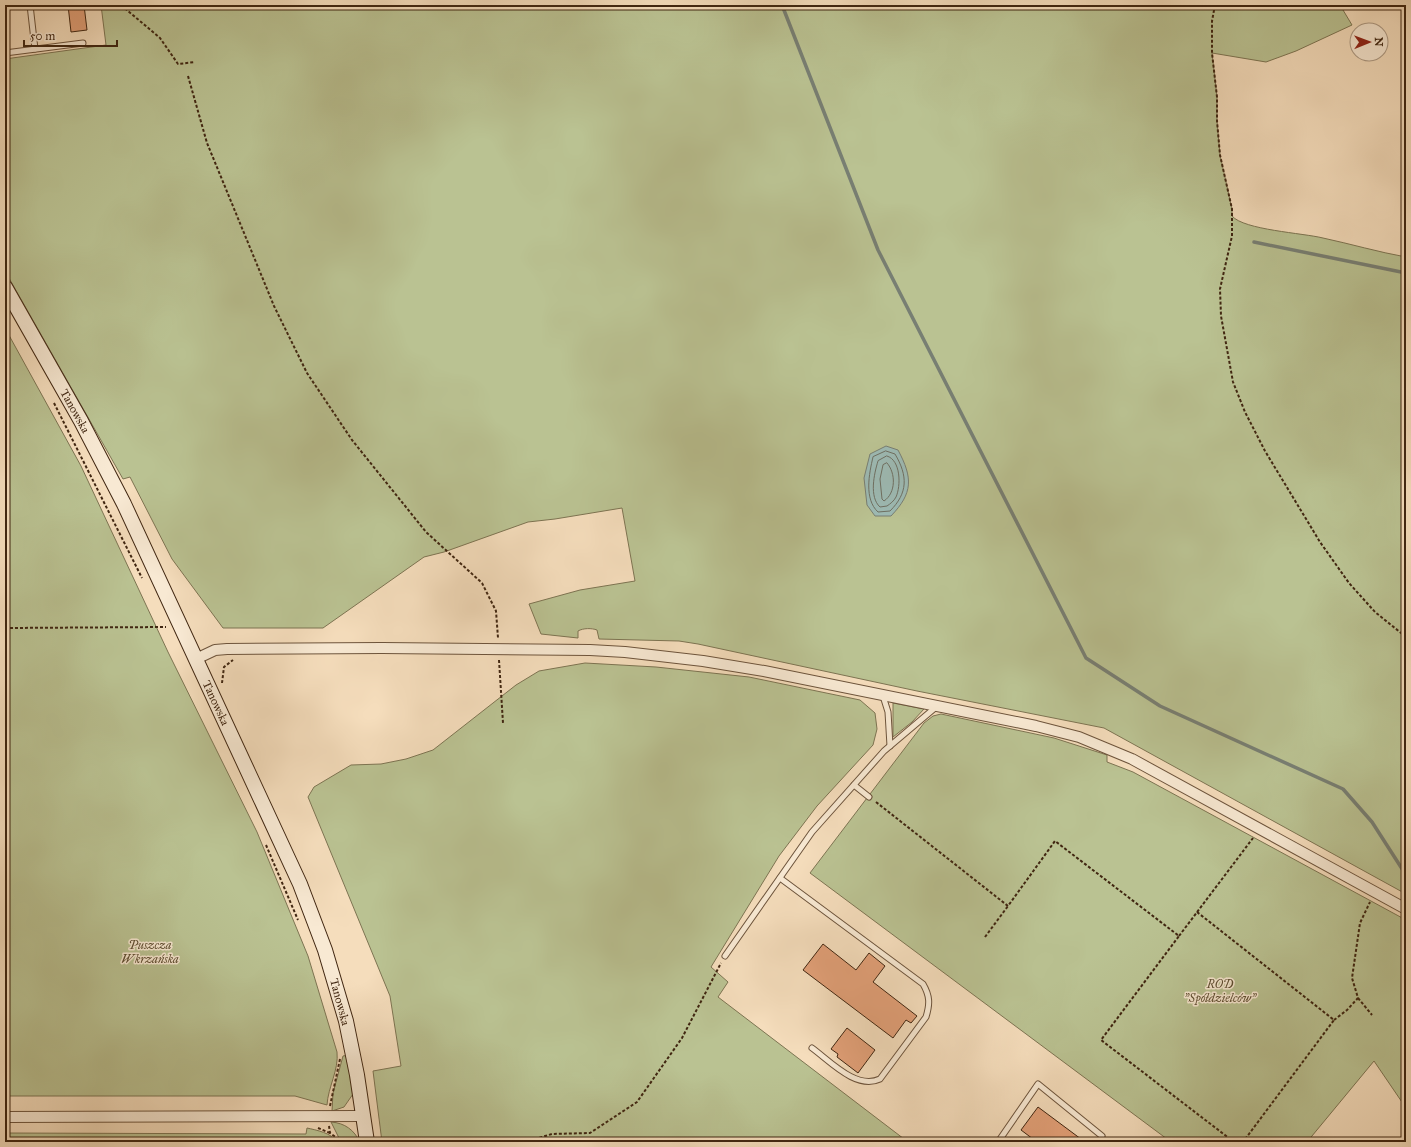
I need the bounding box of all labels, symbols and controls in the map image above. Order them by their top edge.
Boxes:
scale bar [24,22,117,48]
north arrow [1349,22,1389,62]
text: 50 m [30,29,55,43]
text: N [1372,37,1385,47]
street label: Tanowska [57,387,93,436]
street label: Tanowska [200,678,233,729]
park label: Puszcza Wkrzańska [121,938,179,966]
street label: Tanowska [327,977,353,1028]
park label: ROD "Spółdzielców" [1184,977,1257,1006]

